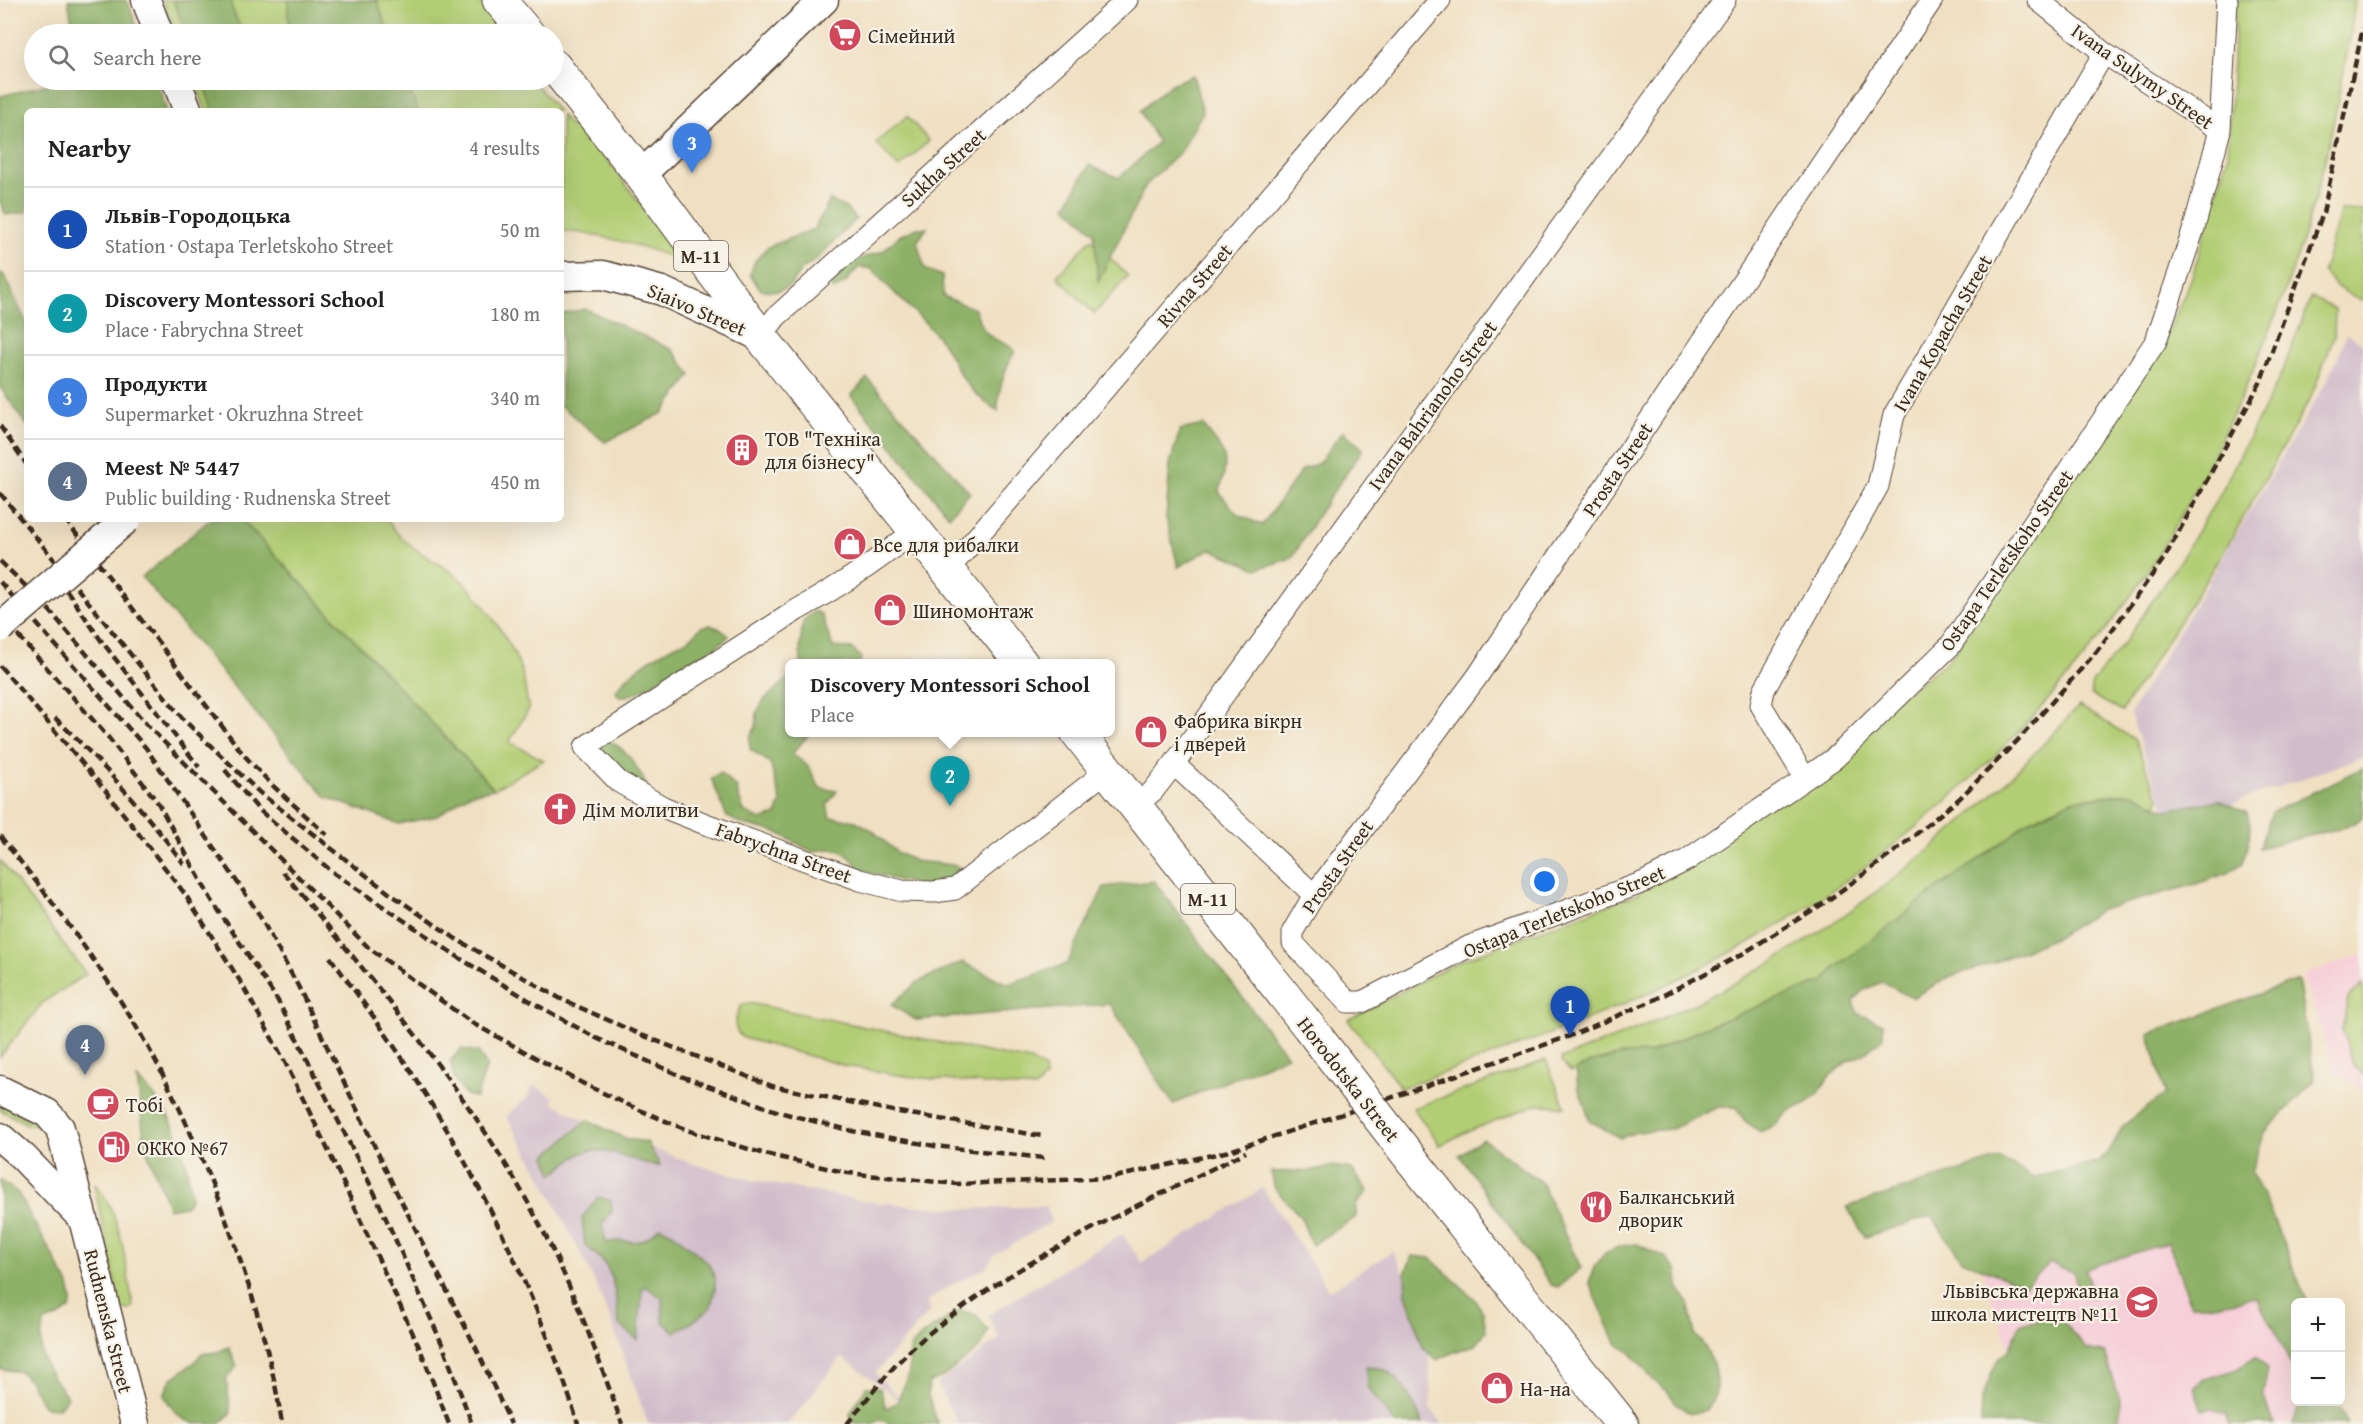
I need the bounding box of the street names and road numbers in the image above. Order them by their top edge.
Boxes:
street label: Ivana Sulymy Street [2066,16,2220,136]
street label: Sukha Street [894,121,992,213]
street label: Rivna Street [1149,237,1239,333]
road number: М-11 [674,241,728,271]
street label: Ivana Kopacha Street [1885,249,1999,417]
street label: Siaivo Street [643,275,751,343]
street label: Ivana Bahrianoho Street [1360,314,1504,496]
street label: Prosta Street [1575,416,1659,522]
street label: Ostapa Terletskoho Street [1932,463,2080,657]
street label: Prosta Street [1294,813,1380,919]
street label: Fabrychna Street [712,814,856,890]
street label: Ostapa Terletskoho Street [1459,857,1669,965]
road number: М-11 [1181,884,1235,914]
street label: Horodotska Street [1291,1010,1407,1148]
street label: Rudnenska Street [77,1246,141,1396]

